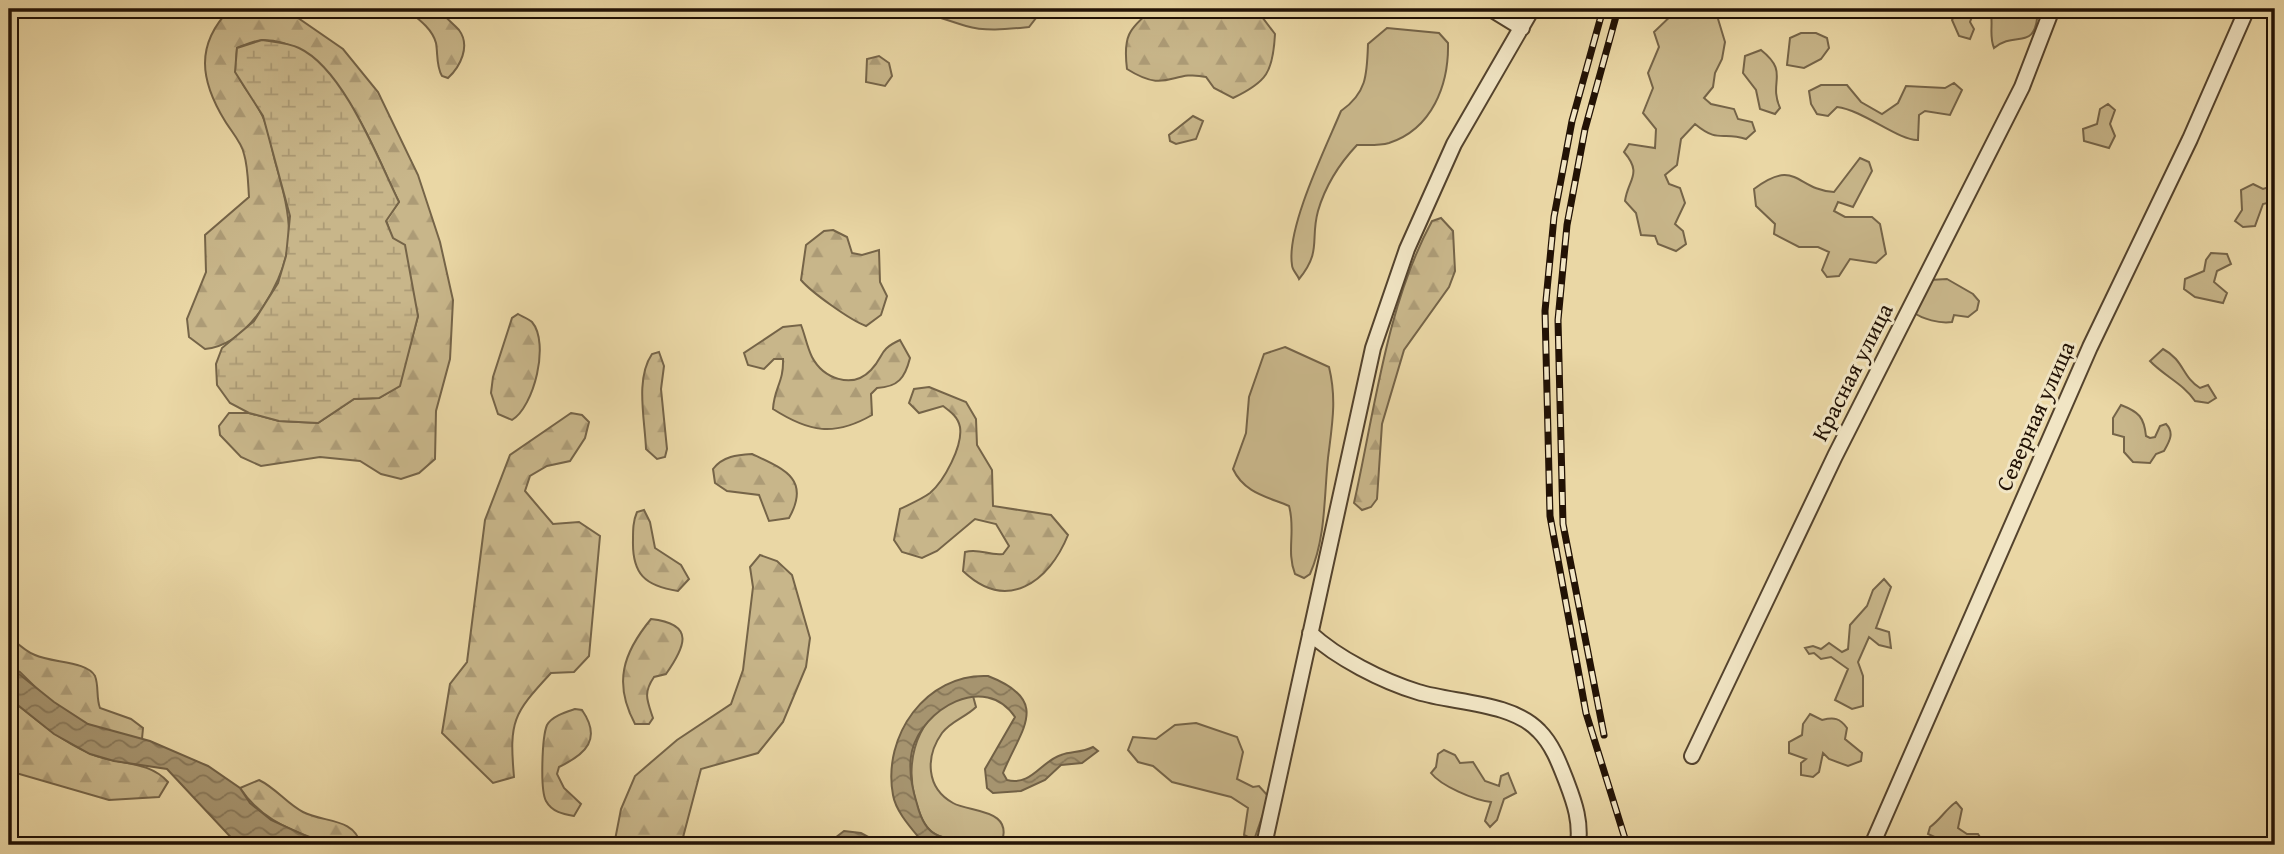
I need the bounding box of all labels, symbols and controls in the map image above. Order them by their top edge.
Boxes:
street label: Красная улица [1803,297,1901,446]
street label: Северная улица [1987,336,2082,496]

